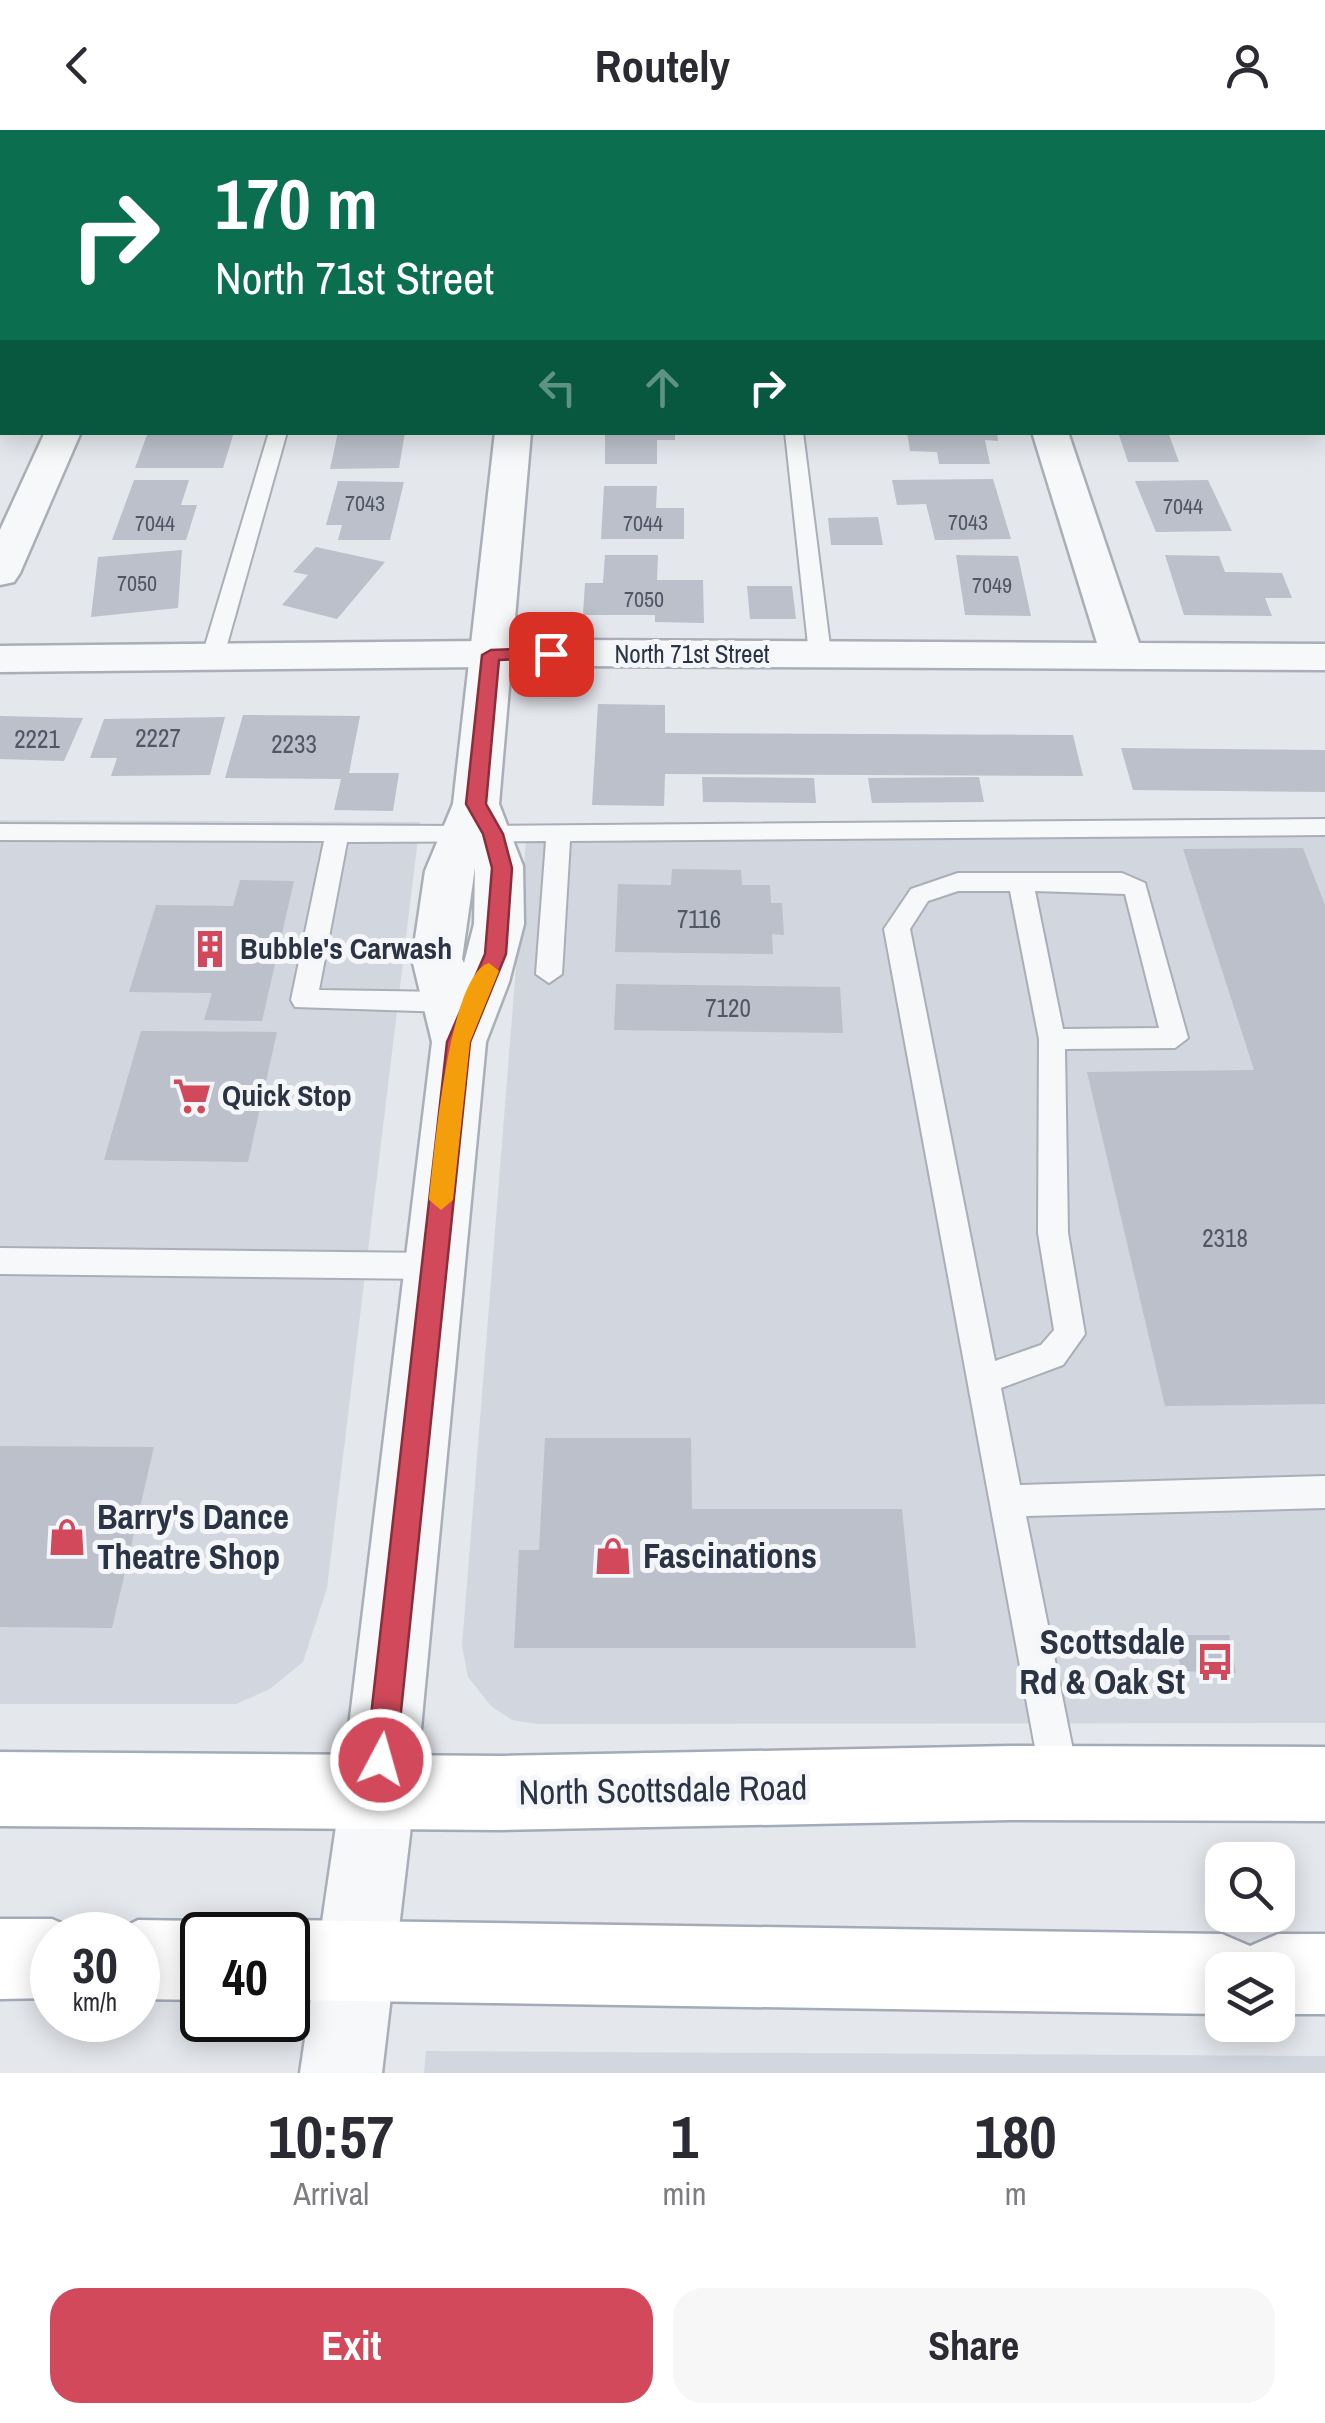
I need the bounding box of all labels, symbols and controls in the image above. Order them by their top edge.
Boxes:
text: Routely [595,35,730,96]
icon: back [50,38,105,93]
icon: person [1220,38,1275,93]
text: 170 m [215,157,378,251]
icon: right [50,170,180,300]
text: North 71st Street [215,247,494,308]
icon: left [530,360,585,415]
icon: ahead [635,360,690,415]
icon: right [740,360,795,415]
house number: 7043 [345,488,385,518]
house number: 7044 [1163,491,1203,521]
house number: 7043 [948,507,988,537]
house number: 7044 [135,508,175,538]
house number: 7044 [623,508,663,538]
house number: 7050 [117,568,157,598]
house number: 7049 [972,570,1012,600]
house number: 7050 [624,584,664,614]
pin [509,612,594,697]
icon: arrive [524,627,579,682]
street label: North 71st Street [615,637,770,671]
house number: 2227 [135,721,181,755]
house number: 2221 [14,722,60,756]
house number: 2233 [271,727,317,761]
house number: 7116 [677,902,721,936]
building icon: Bubble's Carwash [189,928,231,970]
place label: Bubble's Carwash [240,928,452,968]
house number: 7120 [705,991,751,1025]
supermarket icon: Quick Stop [171,1075,213,1117]
place label: Quick Stop [222,1075,352,1115]
house number: 2318 [1202,1221,1248,1255]
place label: Barry's Dance Theatre Shop [97,1493,289,1580]
shop icon: Barry's Dance Theatre Shop [46,1516,88,1558]
place label: Fascinations [643,1532,817,1579]
shop icon: Fascinations [592,1535,634,1577]
place label: Scottsdale Rd & Oak St [1019,1618,1185,1705]
bus stop icon: Scottsdale Rd & Oak St [1194,1641,1236,1683]
position arrow [329,1708,433,1812]
street label: North Scottsdale Road [518,1763,808,1816]
map controls [1205,1842,1295,2042]
button: search [1205,1842,1295,1932]
speed limit sign: 40 [180,1912,310,2042]
text: 30 [72,1931,118,1999]
button: layers [1205,1952,1295,2042]
text: km/h [73,1985,117,2019]
text: 10:57 [268,2096,394,2177]
text: 1 [671,2096,698,2177]
text: 180 [975,2096,1057,2177]
text: Arrival [293,2172,369,2215]
text: min [662,2172,706,2215]
text: m [1005,2172,1027,2215]
button: Exit [50,2288,653,2403]
button: Share [673,2288,1275,2403]

